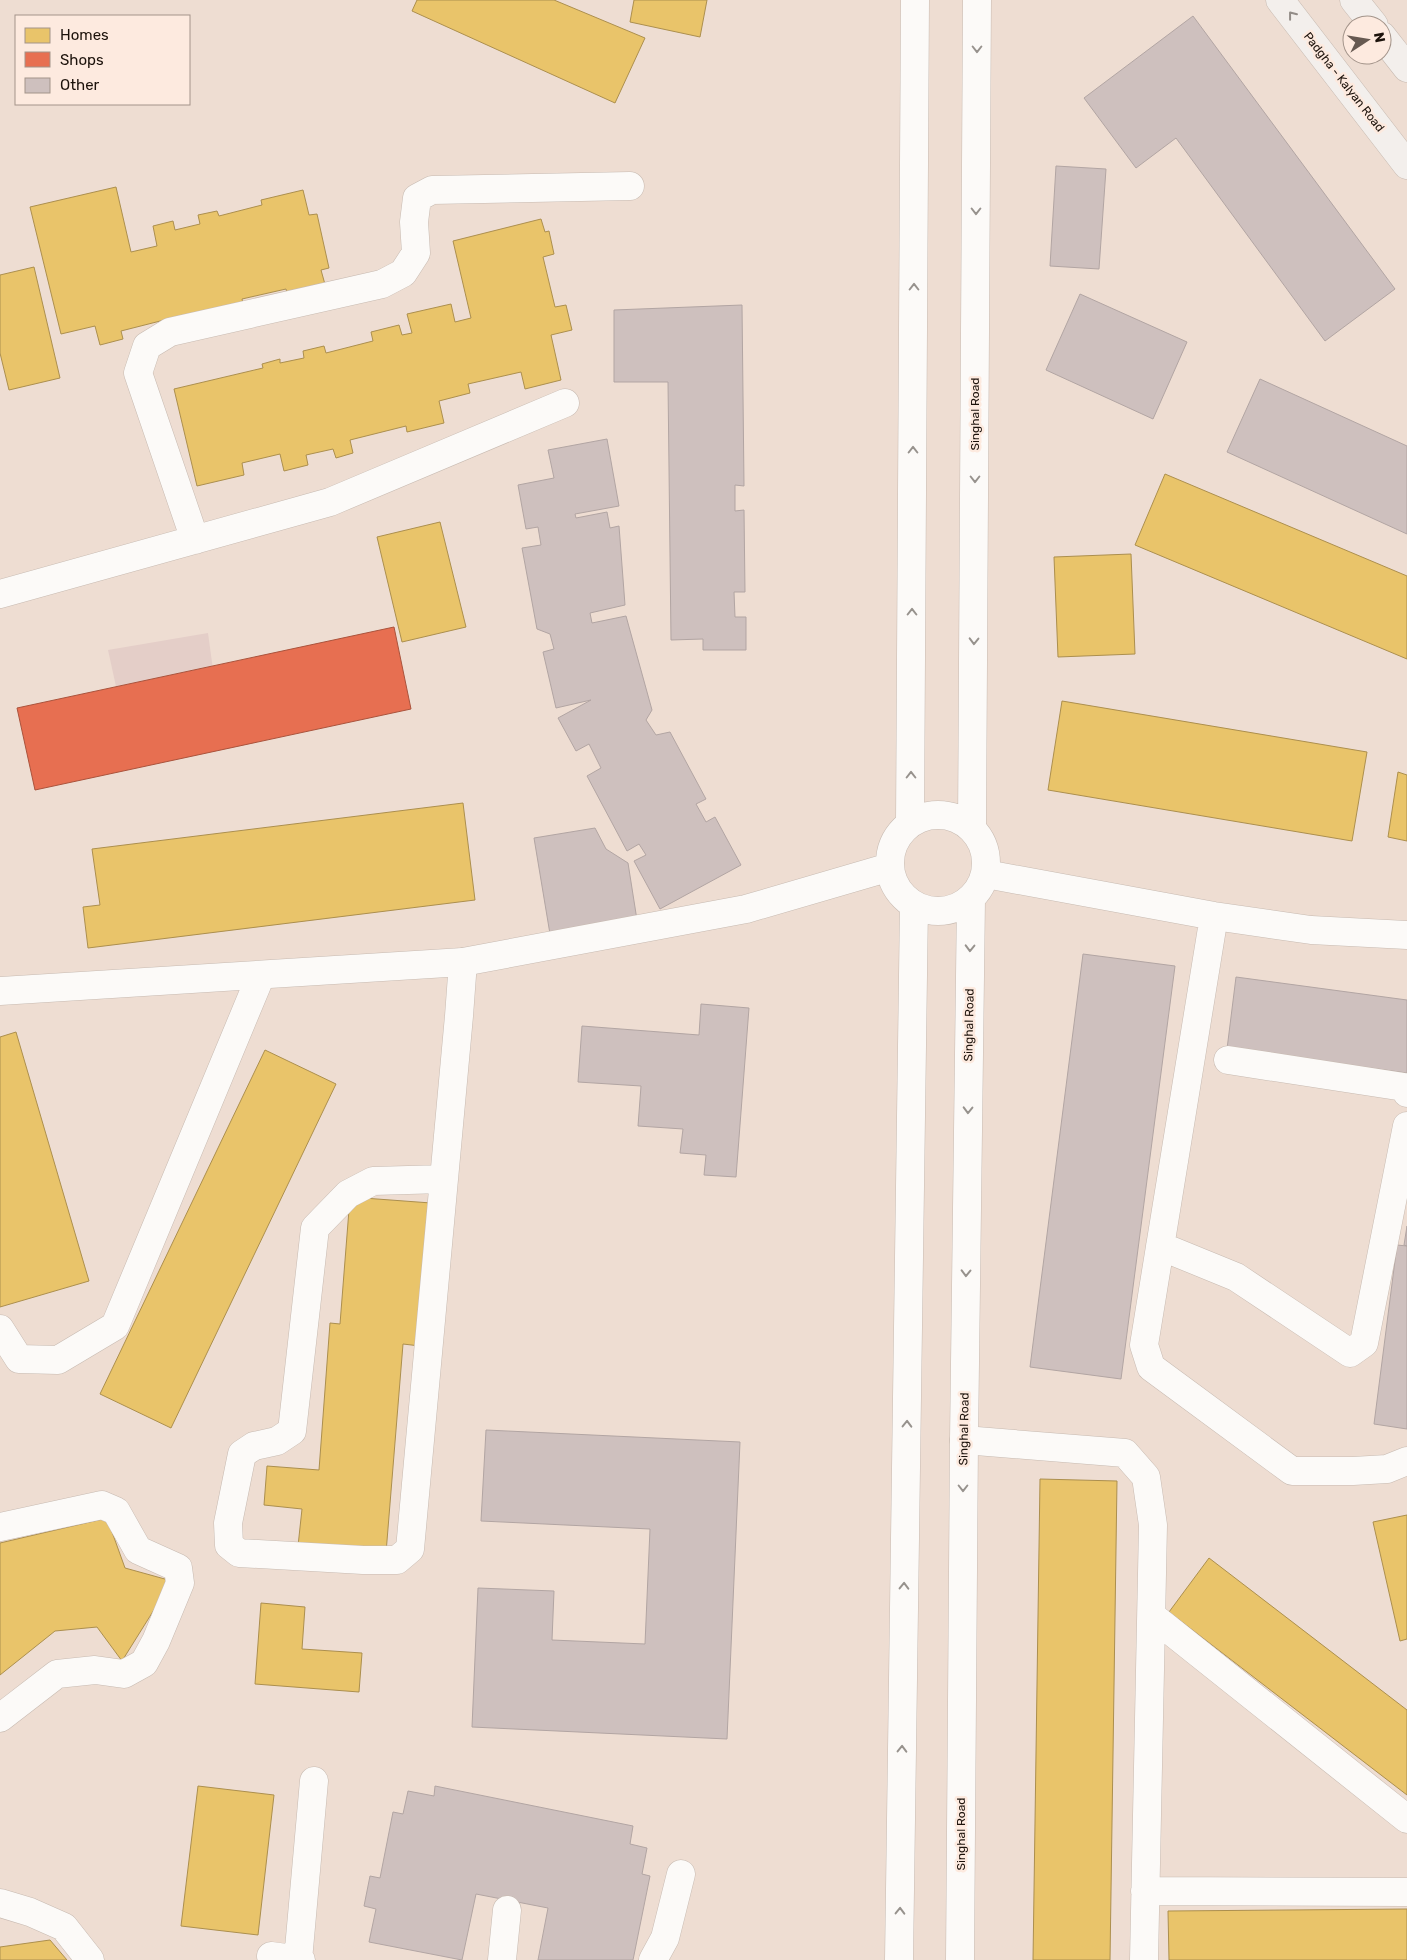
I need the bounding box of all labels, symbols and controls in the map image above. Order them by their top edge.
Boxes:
one-way arrow [1289,11,1298,21]
legend [15,15,190,105]
north arrow [1342,15,1392,65]
text: Homes [60,26,109,44]
street label: Padgha - Kalyan Road [1301,29,1387,135]
text: N [1370,31,1389,44]
one-way arrow [972,45,982,53]
text: Shops [60,51,104,69]
text: Other [60,76,100,94]
one-way arrow [971,208,981,215]
one-way arrow [909,283,919,290]
street label: Singhal Road [968,377,982,451]
one-way arrow [908,445,918,453]
one-way arrow [970,475,980,483]
one-way arrow [907,608,917,616]
one-way arrow [968,637,979,645]
one-way arrow [906,770,916,778]
one-way arrow [965,944,975,952]
street label: Singhal Road [961,988,977,1062]
one-way arrow [963,1106,973,1114]
one-way arrow [961,1269,971,1277]
street label: Singhal Road [956,1392,972,1466]
one-way arrow [902,1420,912,1428]
one-way arrow [958,1484,968,1492]
one-way arrow [899,1582,910,1590]
one-way arrow [897,1745,907,1752]
street label: Singhal Road [954,1797,968,1871]
one-way arrow [895,1907,905,1915]

